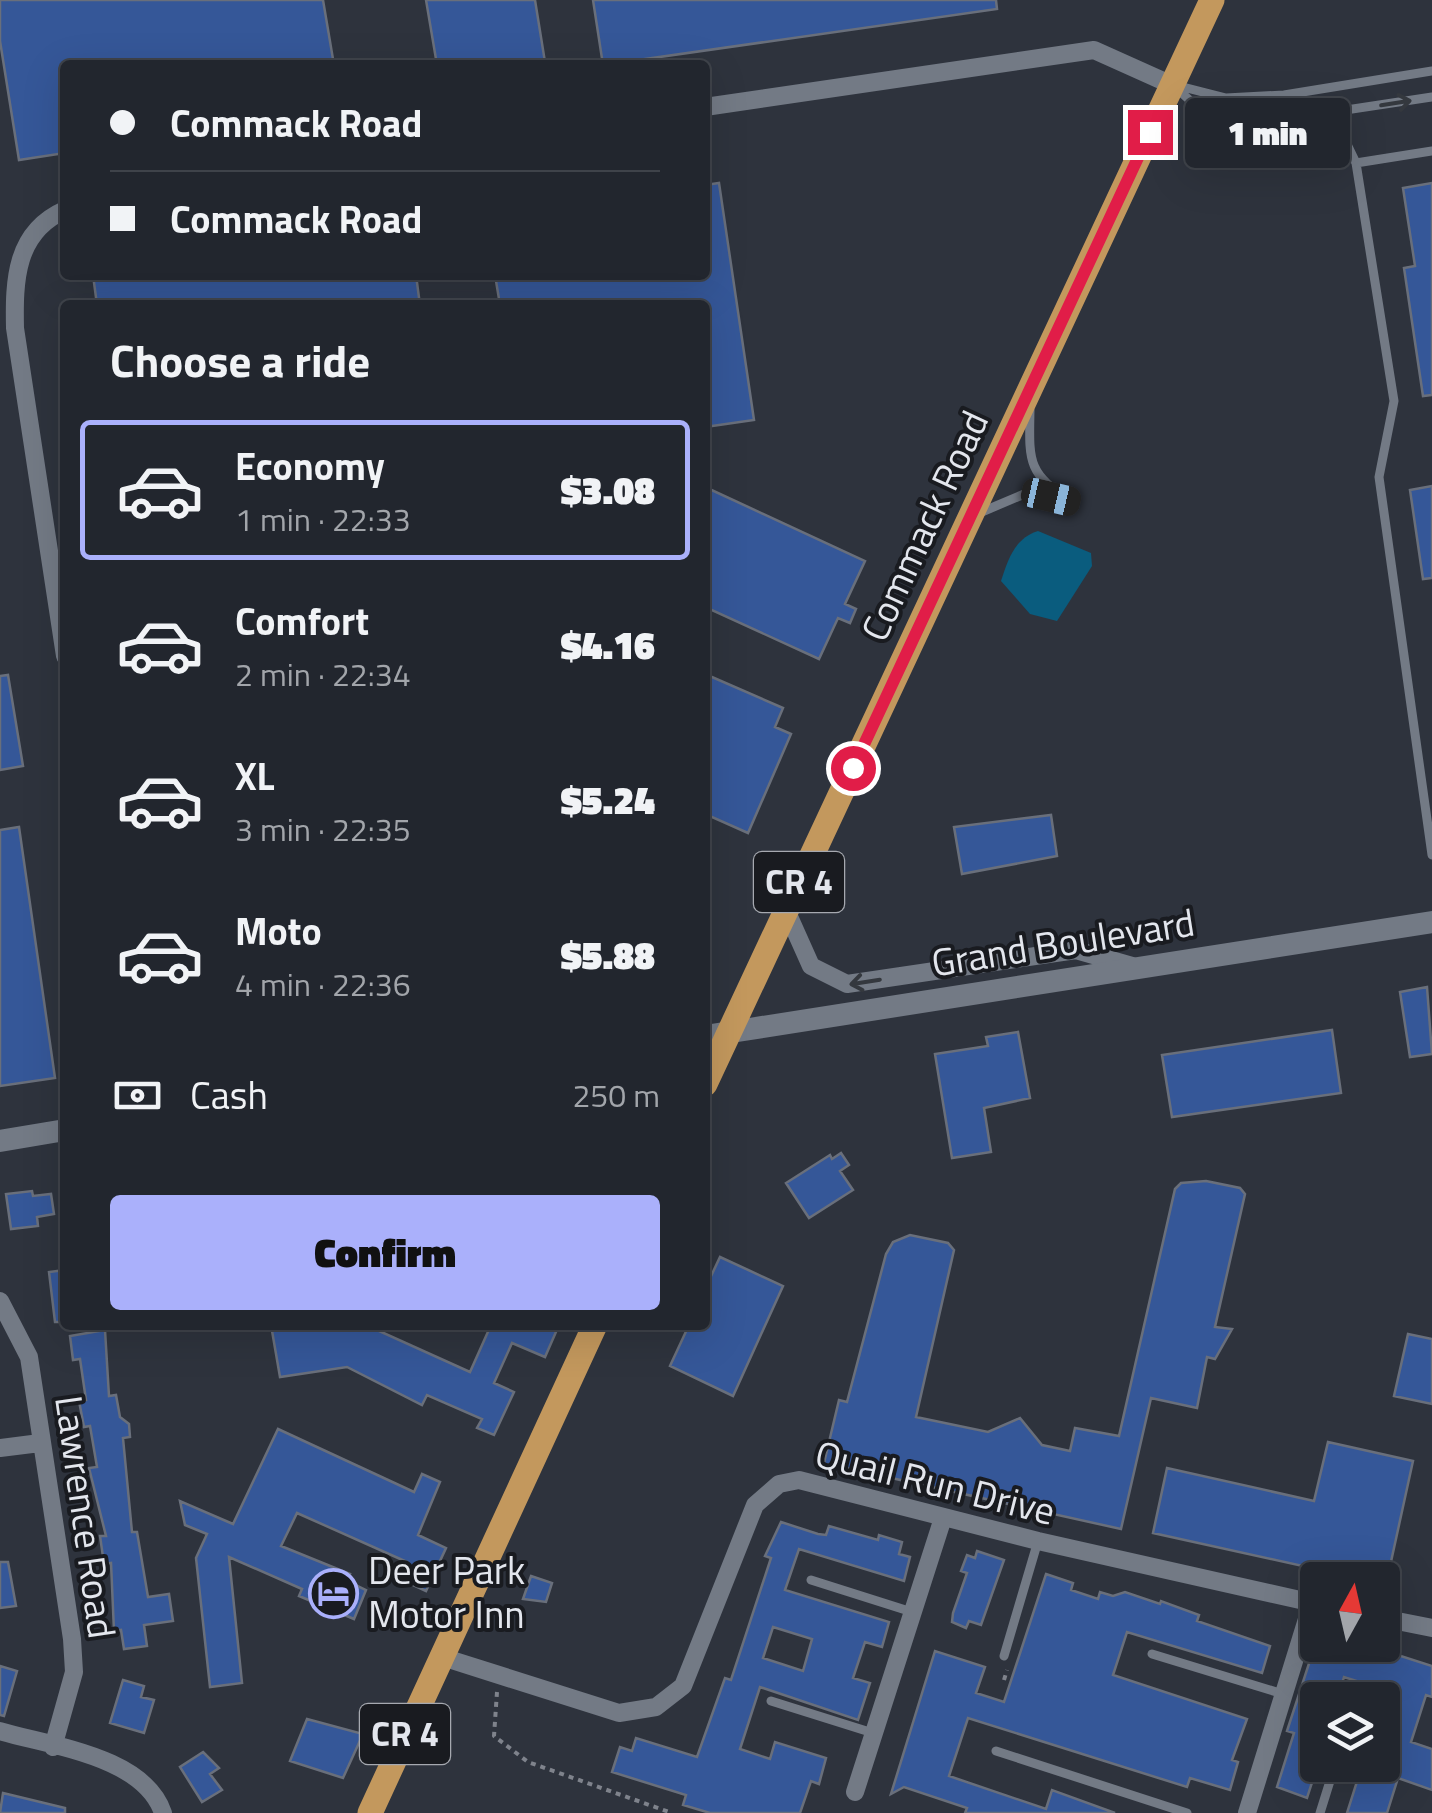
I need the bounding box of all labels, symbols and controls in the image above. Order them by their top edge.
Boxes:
one-way arrow [1380,93,1412,112]
text: Commack Road [170,94,422,152]
callout: 1 min [1185,97,1350,167]
text: 1 min [1228,109,1307,157]
route end [1128,110,1173,155]
text: Commack Road [170,190,422,248]
text: Choose a ride [110,326,370,394]
street label: Commack Road [845,401,1003,650]
text: Economy [235,437,385,495]
icon: car [115,445,205,535]
text: $3.08 [561,461,655,519]
car [1018,476,1084,518]
text: 1 min · 22:33 [235,495,411,543]
text: Comfort [235,592,369,650]
icon: car [115,600,205,690]
text: $4.16 [561,616,655,674]
text: 2 min · 22:34 [235,650,411,698]
route start [831,746,876,791]
text: XL [235,747,275,805]
icon: car [115,755,205,845]
text: $5.24 [561,771,655,829]
text: 3 min · 22:35 [235,805,411,853]
road number: CR 4 [754,852,844,912]
street label: Grand Boulevard [927,893,1199,991]
text: Moto [235,902,322,960]
icon: car [115,910,205,1000]
text: $5.88 [561,926,655,984]
text: 4 min · 22:36 [235,960,411,1008]
one-way arrow [849,973,881,991]
text: Cash [190,1066,268,1124]
icon: cash [110,1068,165,1123]
text: 250 m [572,1071,660,1119]
button: Confirm [110,1195,660,1310]
street label: Lawrence Road [40,1392,132,1642]
street label: Quail Run Drive [809,1424,1061,1540]
place label: Deer Park Motor Inn [368,1541,525,1643]
north arrow [1300,1562,1400,1662]
map controls [1300,1562,1400,1782]
hotel icon: Deer Park Motor Inn [307,1567,359,1619]
button: layers [1300,1682,1400,1782]
road number: CR 4 [360,1704,450,1764]

